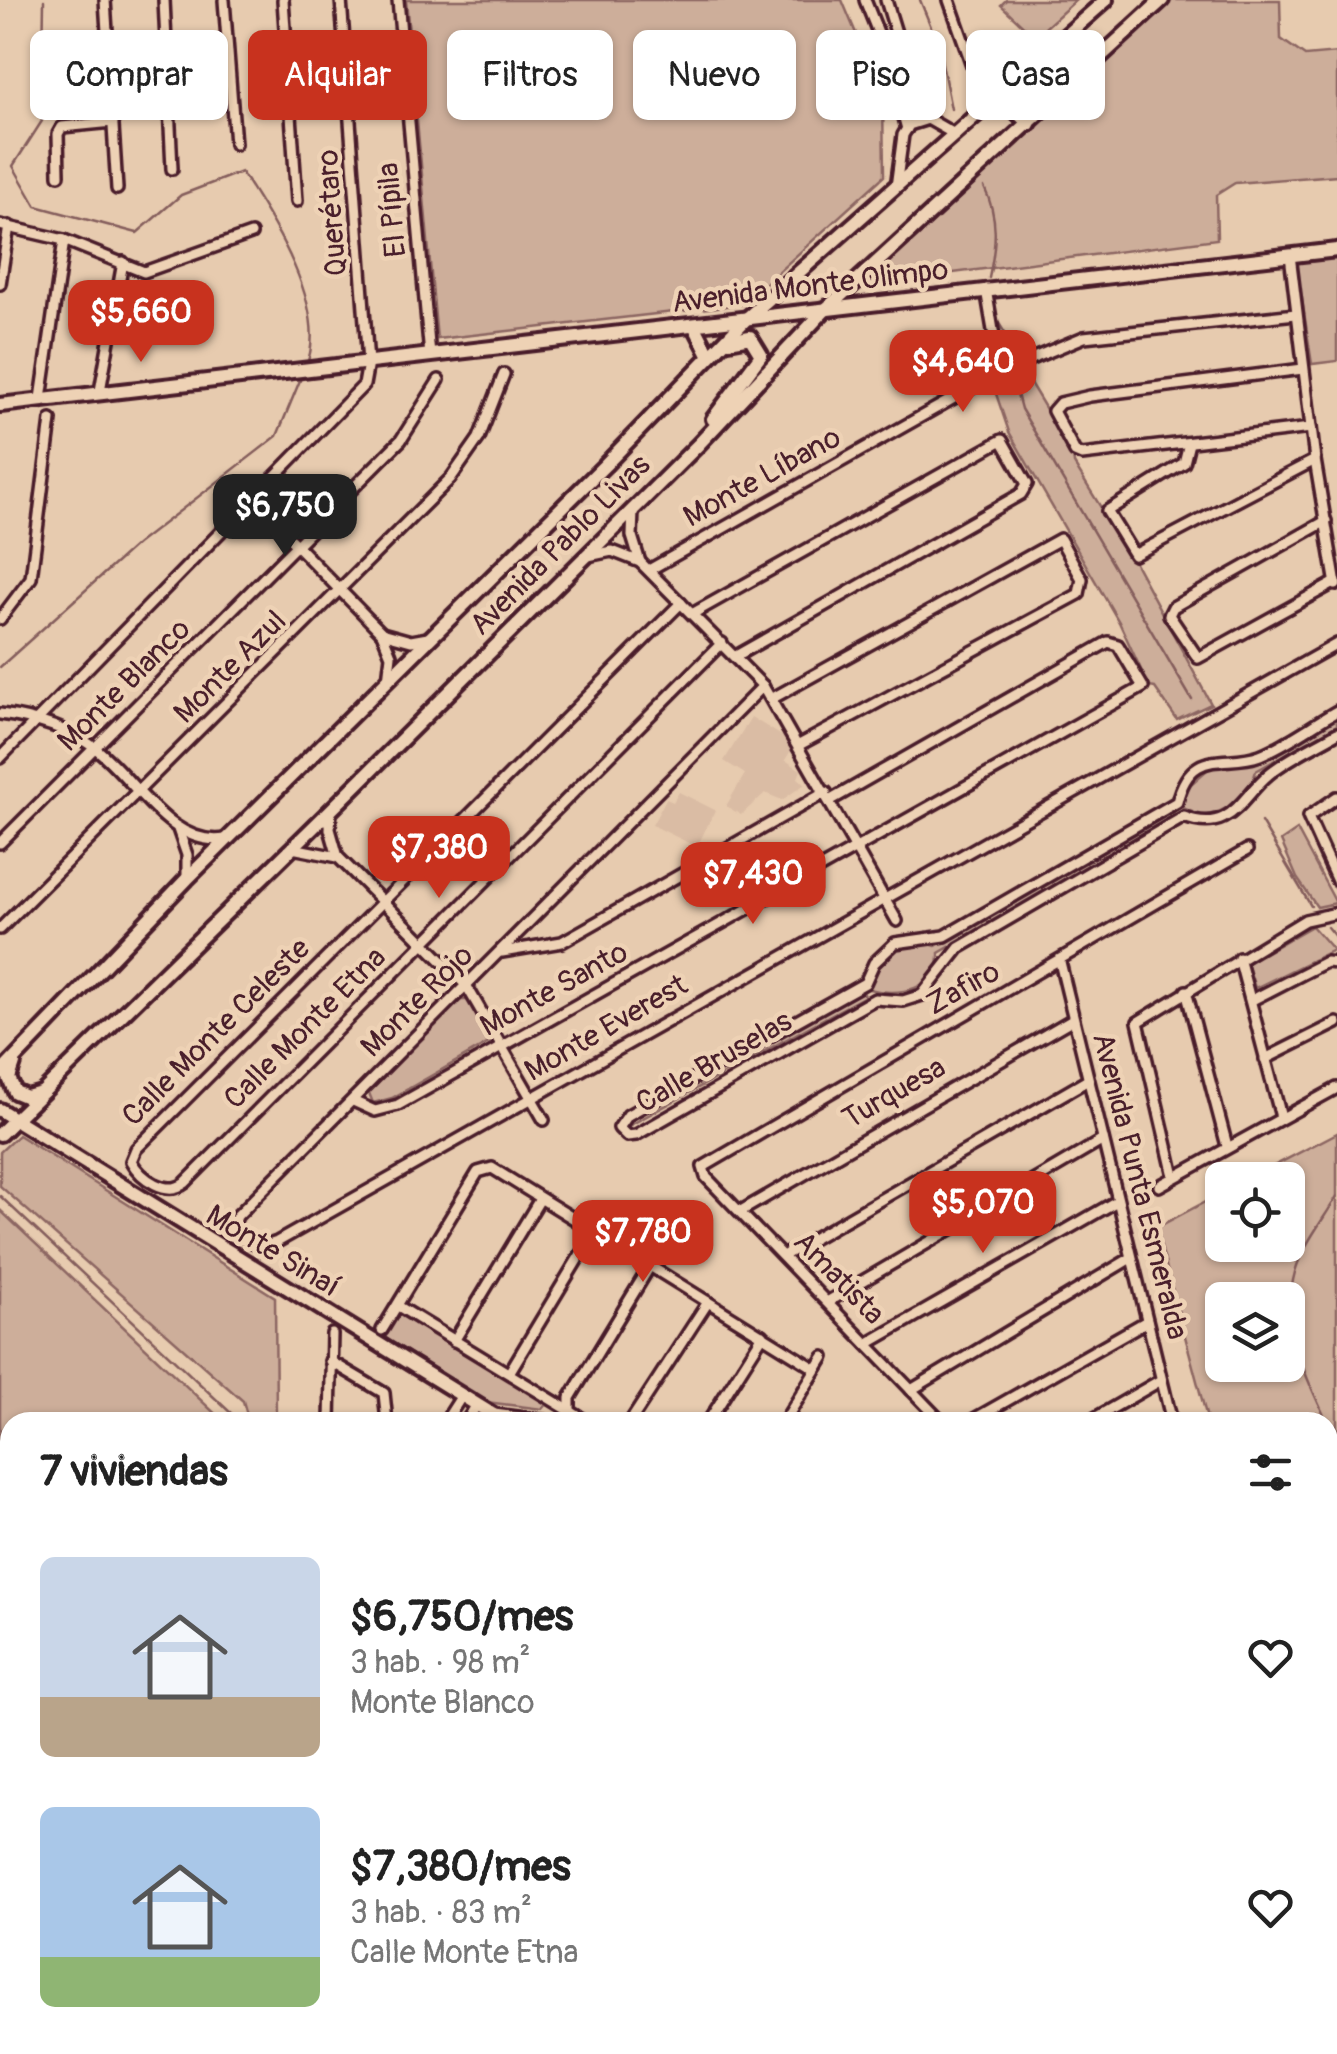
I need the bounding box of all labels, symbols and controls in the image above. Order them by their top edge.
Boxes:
chip: Comprar [30,30,228,120]
chip: Alquilar [248,30,427,120]
chip: Filtros [447,30,613,120]
chip: Nuevo [633,30,796,120]
chip: Piso [816,30,946,120]
chip: Casa [966,30,1105,120]
street label: Querétaro [309,148,355,278]
street label: El Pípila [369,161,415,259]
street label: Avenida Monte Olimpo [670,251,950,321]
pin: $5,660 [60,280,222,365]
text: $5,660 [90,292,192,332]
pin: $4,640 [882,330,1044,415]
text: $4,640 [911,342,1015,382]
street label: Monte Líbano [677,419,847,535]
street label: Avenida Pablo Livas [462,447,658,643]
pin: $6,750 [204,474,366,559]
text: $6,750 [235,486,335,526]
street label: Monte Azul [166,603,294,731]
street label: Monte Blanco [50,611,198,759]
pin: $7,380 [358,816,520,901]
text: $7,380 [390,828,488,868]
pin: $7,430 [672,842,834,927]
text: $7,430 [703,854,803,894]
street label: Calle Monte Celeste [114,930,318,1134]
street label: Monte Santo [474,933,634,1045]
street label: Monte Rojo [353,937,481,1065]
street label: Calle Monte Etna [216,939,394,1117]
street label: Zafiro [920,953,1006,1023]
street label: Monte Everest [518,966,695,1089]
street label: Calle Bruselas [630,1003,798,1121]
street label: Avenida Punta Esmeralda [1084,1029,1196,1343]
street label: Turquesa [836,1049,952,1137]
map controls [1205,1162,1305,1382]
button: locate [1205,1162,1305,1262]
pin: $5,070 [902,1171,1064,1256]
text: $5,070 [931,1183,1035,1223]
street label: Monte Sinaí [199,1197,347,1305]
pin: $7,780 [562,1200,724,1285]
text: $7,780 [594,1212,692,1252]
street label: Amatista [786,1224,892,1332]
button: layers [1205,1282,1305,1382]
icon: filters [1243,1445,1298,1500]
text: 7 viviendas [40,1446,228,1498]
text: $6,750/mes [350,1591,573,1643]
icon: home [120,1597,240,1717]
icon: heart [1243,1630,1298,1685]
text: 3 hab. · 98 m² [350,1643,531,1683]
text: Monte Blanco [350,1683,535,1723]
text: $7,380/mes [350,1841,571,1893]
icon: home [120,1847,240,1967]
icon: heart [1243,1880,1298,1935]
text: 3 hab. · 83 m² [350,1893,532,1933]
text: Calle Monte Etna [350,1933,578,1973]

